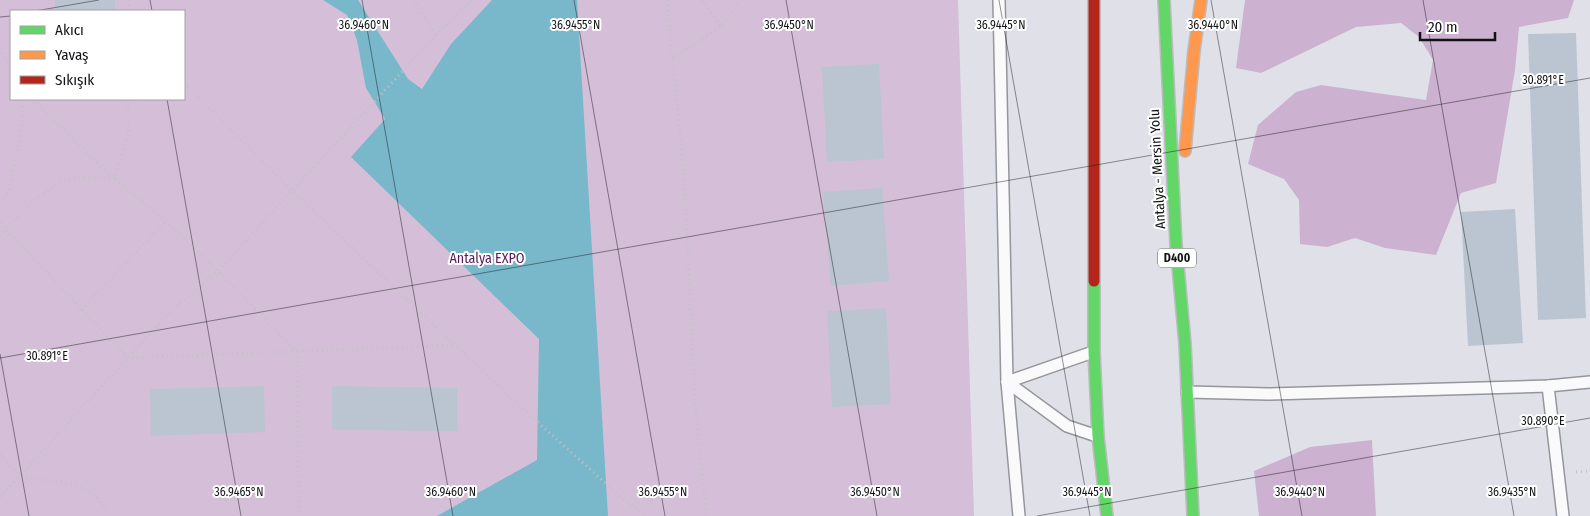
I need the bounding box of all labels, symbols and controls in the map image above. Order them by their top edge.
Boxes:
legend [10,10,185,100]
scale bar [1420,10,1495,42]
text: 36.9460°N [339,18,389,32]
text: 36.9455°N [552,18,600,32]
text: 36.9450°N [764,18,814,32]
text: 36.9445°N [976,18,1026,32]
text: 36.9440°N [1188,18,1238,32]
text: 20 m [1428,18,1458,36]
text: Akıcı [55,21,84,39]
text: Yavaş [55,46,89,64]
text: Sıkışık [55,71,94,89]
text: 30.891°E [1522,73,1564,87]
street label: Antalya - Mersin Yolu [1146,108,1169,230]
road number: D400 [1158,248,1196,268]
park label: Antalya EXPO [449,250,525,267]
text: 30.891°E [26,349,68,363]
text: 30.890°E [1521,414,1565,428]
text: 36.9465°N [214,485,264,499]
text: 36.9460°N [426,485,476,499]
text: 36.9455°N [639,485,687,499]
text: 36.9450°N [850,485,900,499]
text: 36.9445°N [1062,485,1112,499]
text: 36.9440°N [1275,485,1325,499]
text: 36.9435°N [1488,485,1536,499]

